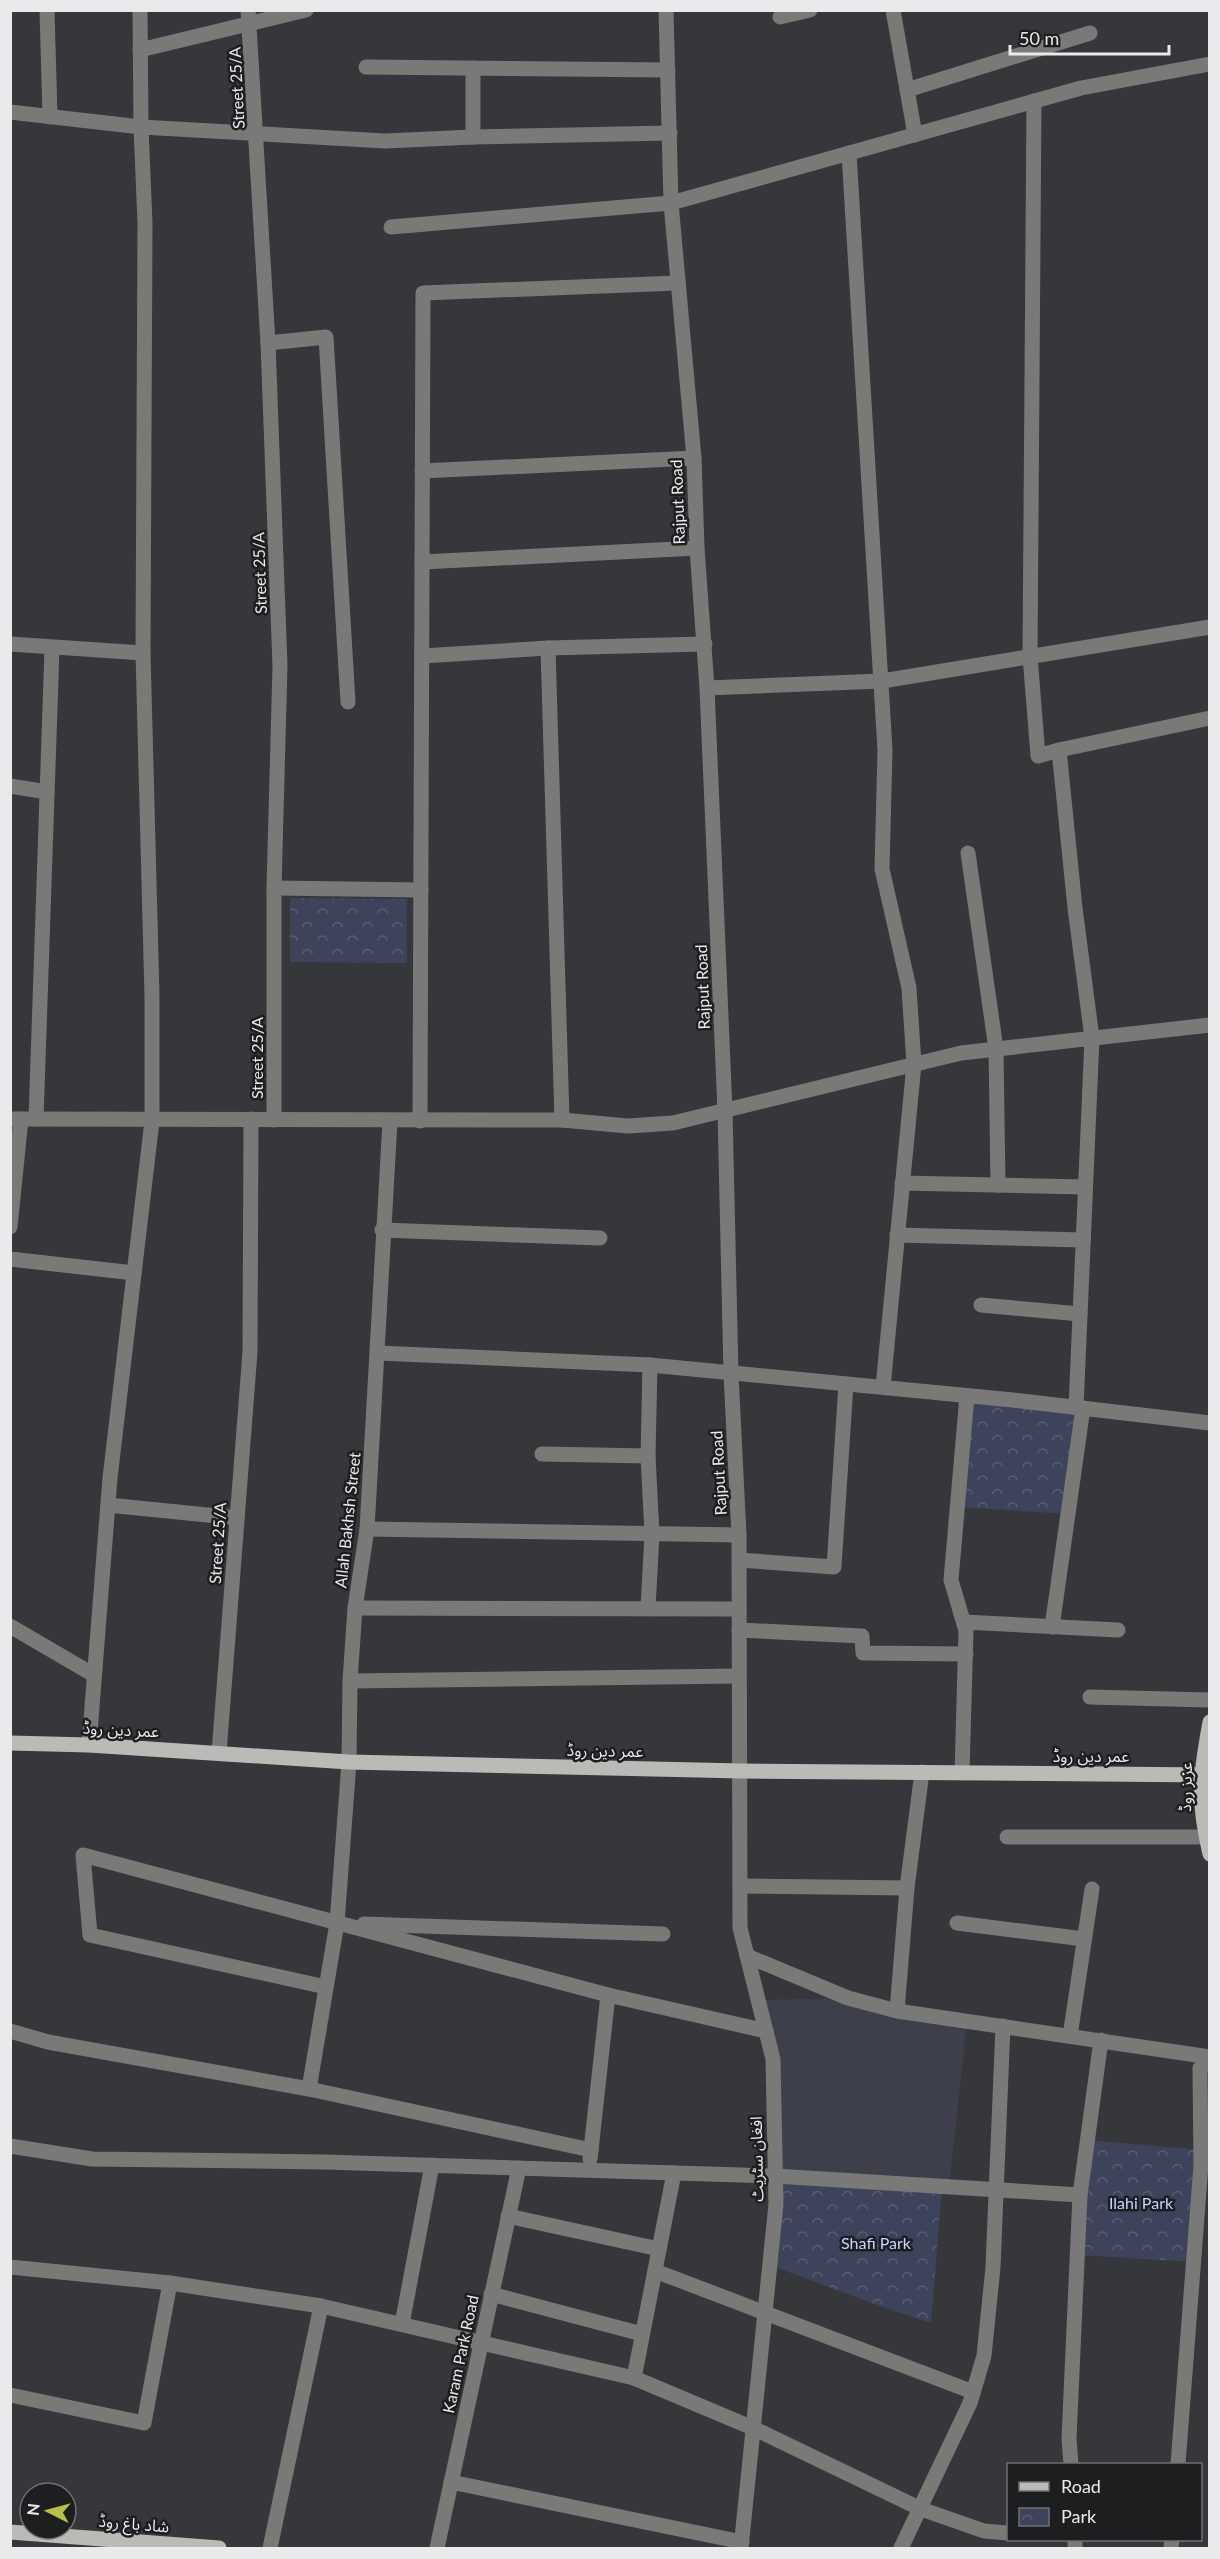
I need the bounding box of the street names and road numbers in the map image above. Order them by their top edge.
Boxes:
street label: Street 25/A [224,46,248,129]
street label: Rajput Road [666,459,688,545]
street label: Street 25/A [248,532,270,614]
street label: Rajput Road [691,944,713,1030]
street label: Street 25/A [247,1017,266,1099]
street label: Rajput Road [706,1430,730,1516]
street label: Allah Bakhsh Street [330,1451,364,1589]
street label: Street 25/A [205,1501,229,1585]
street label: عمر دین روڈ [82,1718,160,1741]
street label: عمر دین روڈ [567,1740,643,1761]
street label: عمر دین روڈ [1053,1746,1129,1766]
street label: عزیز روڈ [1175,1762,1196,1812]
street label: افغان سٹریٹ [746,2116,767,2202]
street label: Karam Park Road [438,2293,482,2415]
street label: شاد باغ روڈ [98,2510,170,2540]

